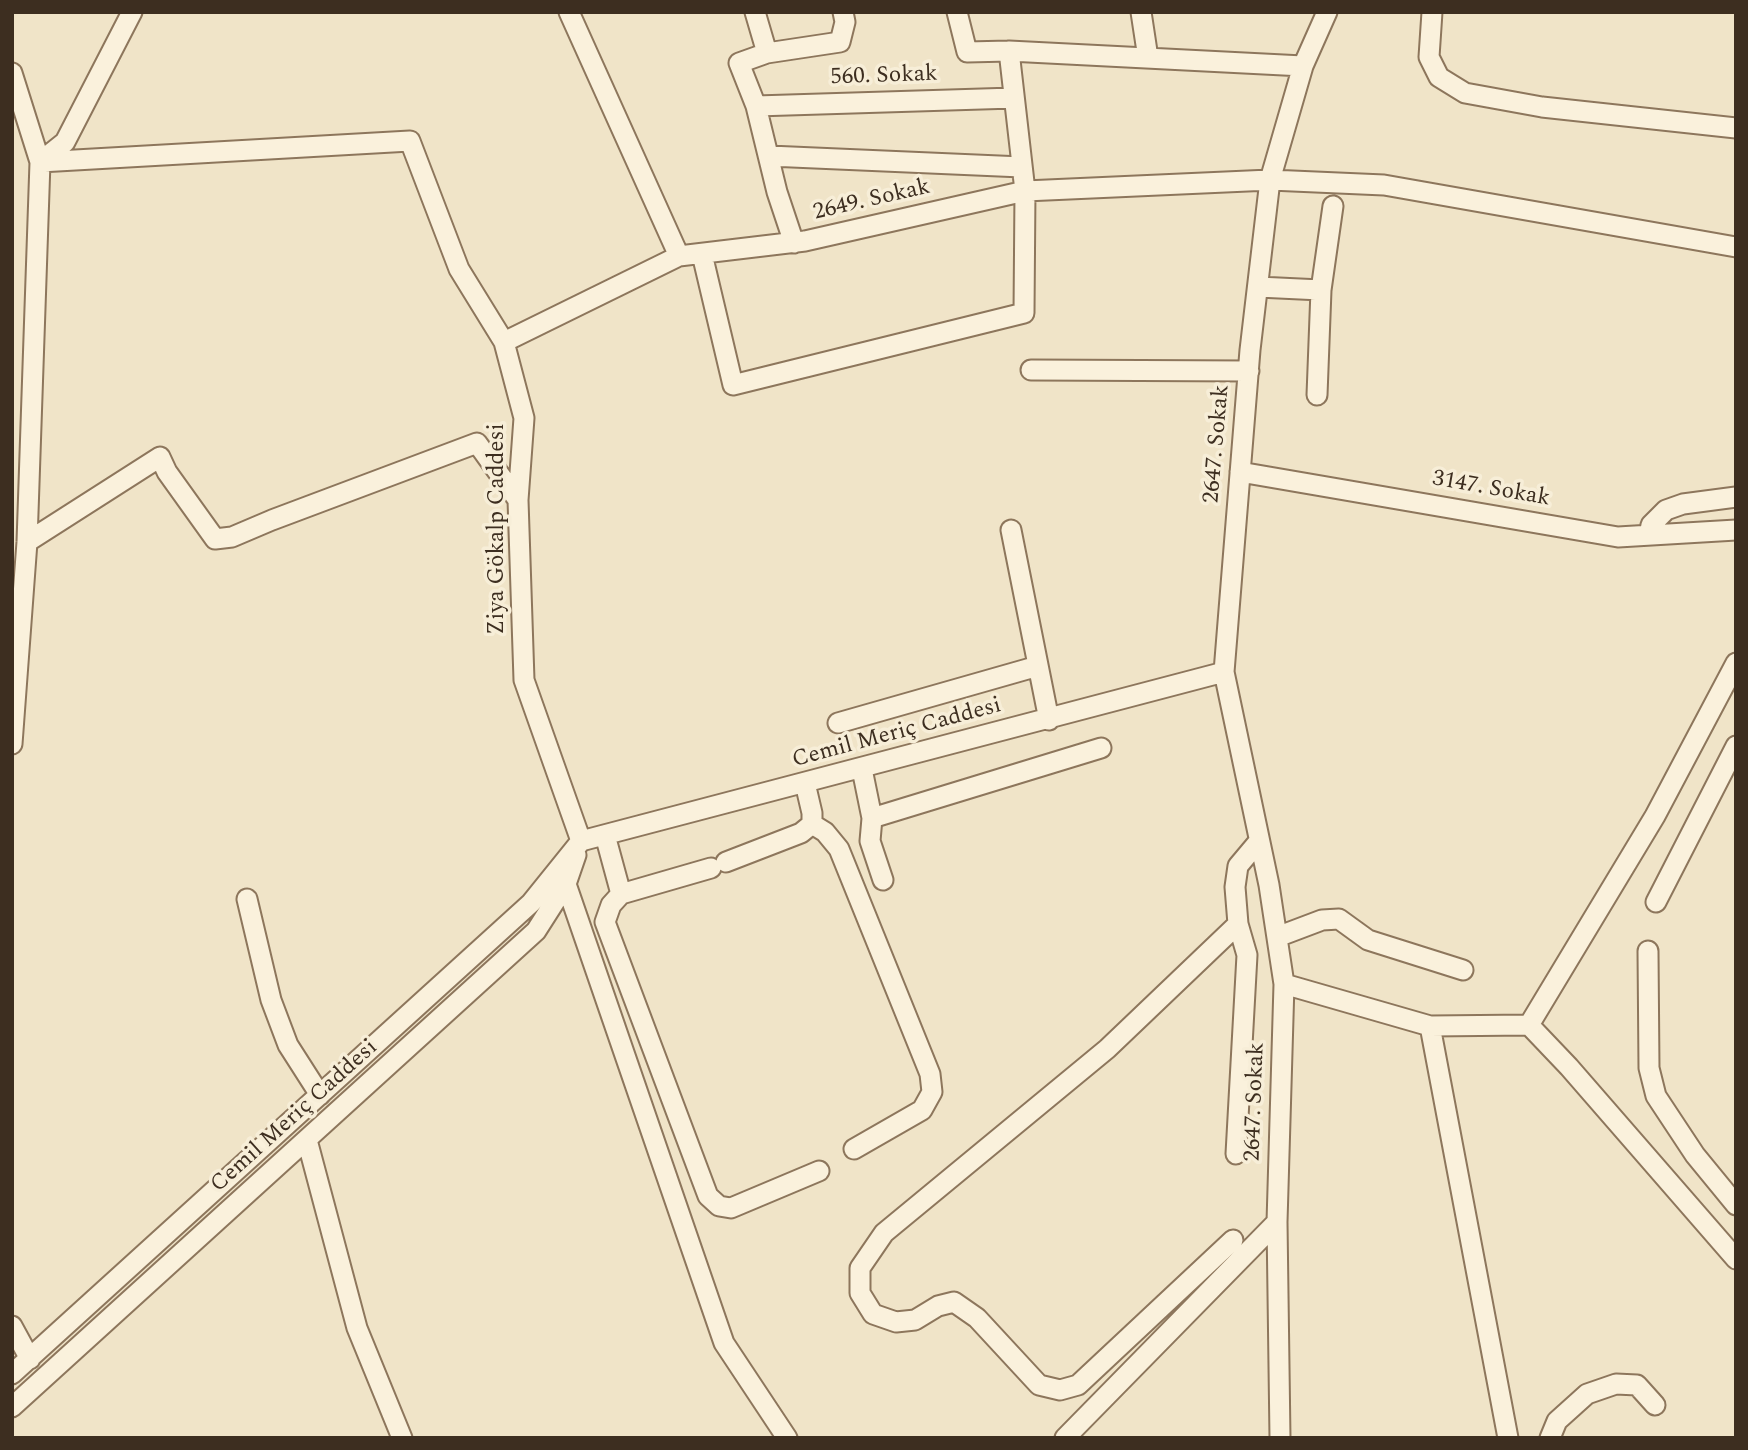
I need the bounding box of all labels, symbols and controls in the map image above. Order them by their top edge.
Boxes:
street label: 560. Sokak [830,61,938,93]
street label: 2649. Sokak [811,174,933,228]
street label: 2647. Sokak [1199,383,1237,505]
street label: Ziya Gökalp Caddesi [484,423,512,635]
street label: 3147. Sokak [1430,466,1552,514]
street label: Cemil Meriç Caddesi [789,693,1005,775]
street label: Cemil Meriç Caddesi [206,1035,384,1199]
street label: 2647. Sokak [1240,1042,1272,1162]

